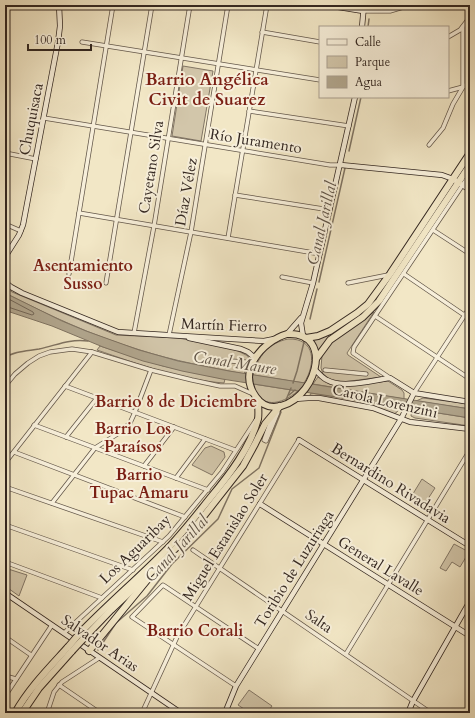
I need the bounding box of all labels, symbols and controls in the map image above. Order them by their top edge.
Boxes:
scale bar [28,26,91,52]
legend [319,26,449,98]
text: 100 m [34,32,67,48]
text: Calle [355,34,381,50]
text: Parque [355,54,390,70]
district label: Barrio Angélica Civit de Suarez [145,68,269,111]
text: Agua [355,74,383,90]
street label: Chuquisaca [14,81,48,157]
street label: Cayetano Silva [134,118,168,215]
street label: Río Juramento [209,124,303,158]
street label: Díaz Vélez [170,156,202,228]
water label: Canal Jarillal [302,179,342,267]
district label: Asentamiento Susso [33,255,133,295]
street label: Martín Fierro [181,314,267,336]
water label: Canal Maure [192,346,279,381]
street label: Carola Lorenzini [330,379,440,423]
district label: Barrio 8 de Diciembre [95,391,257,413]
district label: Barrio Los Paraísos [95,418,171,458]
street label: Bernardino Rivadavia [327,438,455,528]
district label: Barrio Tupac Amaru [89,464,189,504]
street label: Miguel Estanislao Soler [178,469,273,605]
street label: Toribio de Luzuriaga [250,506,339,632]
street label: Los Aguaribay [95,510,175,588]
water label: Canal Jarillal [140,510,214,587]
street label: General Lavalle [334,532,428,601]
street label: Salta [301,605,337,638]
street label: Salvador Arias [57,610,143,676]
district label: Barrio Corali [147,620,243,642]

